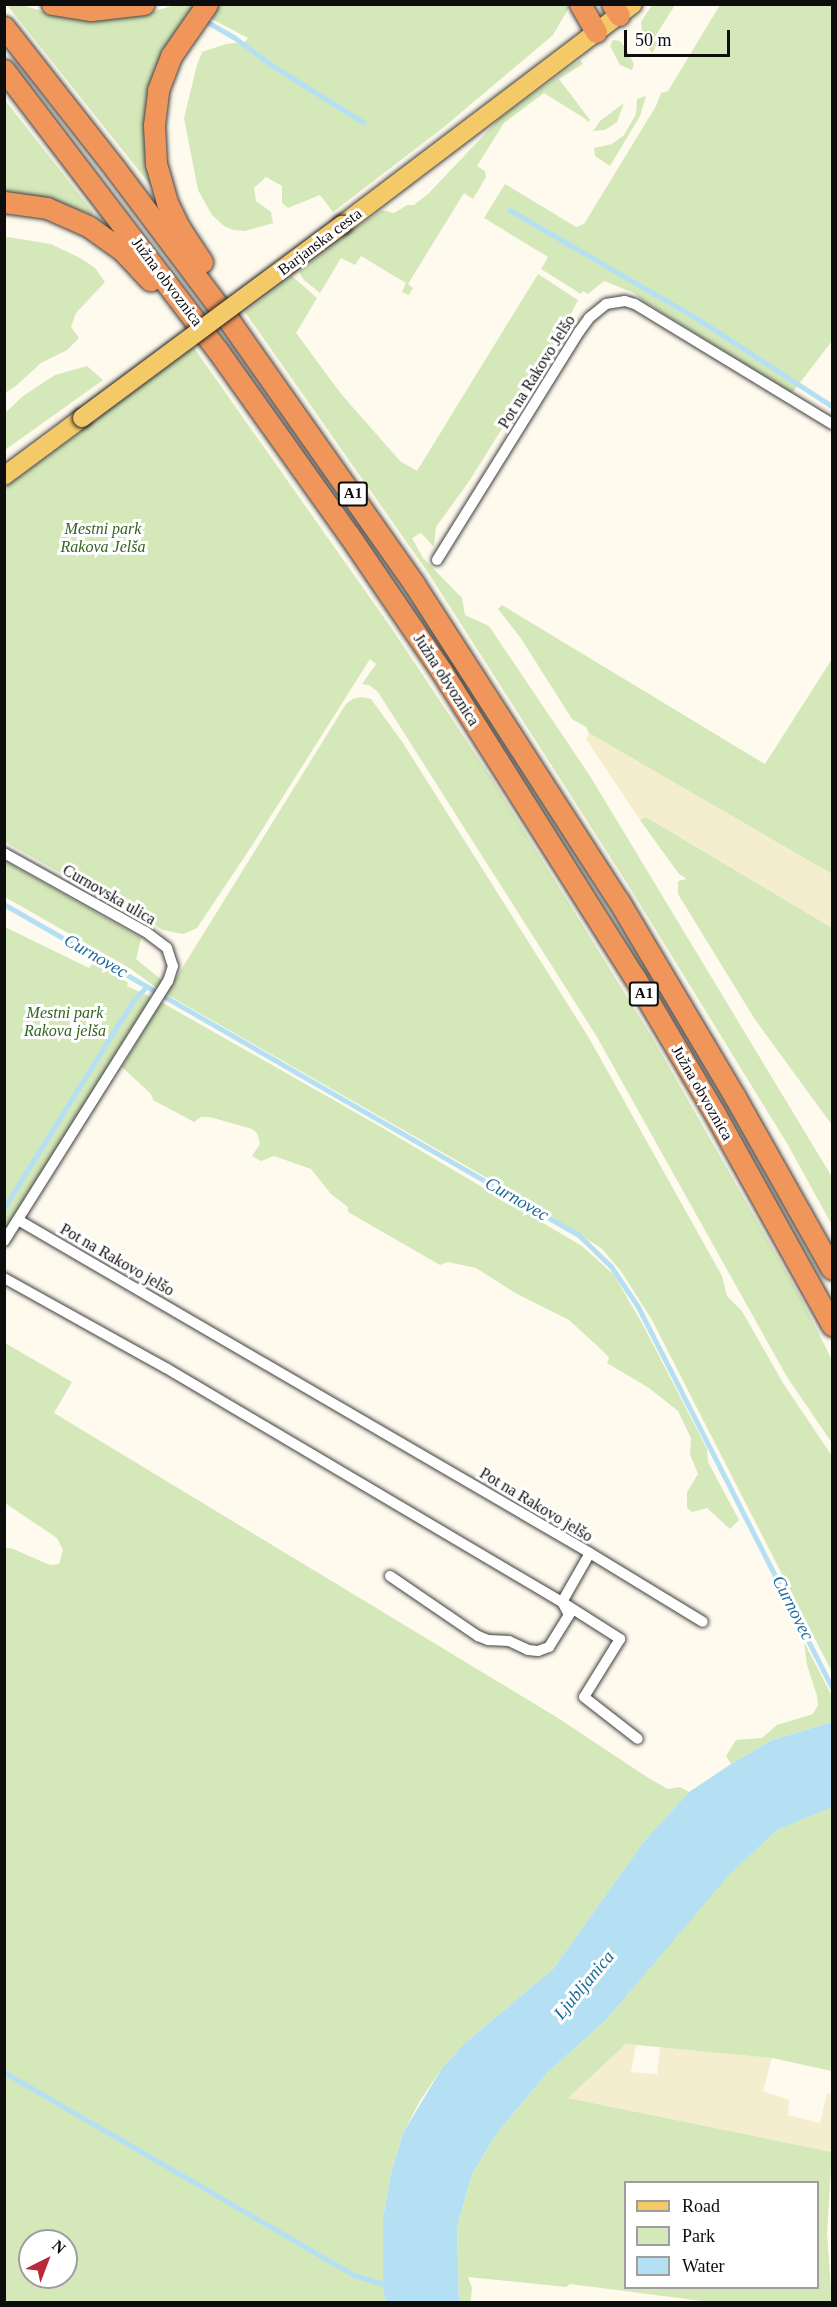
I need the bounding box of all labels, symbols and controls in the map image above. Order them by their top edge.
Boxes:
scale bar [627,18,734,56]
text: 50 m [635,30,672,50]
street label: Barjanska cesta [274,204,366,280]
street label: Južna obvoznica [127,234,207,330]
street label: Pot na Rakovo Jelšo [494,312,580,432]
road number: A1 [336,482,370,506]
park label: Mestni park Rakova Jelša [61,519,145,557]
street label: Južna obvoznica [409,630,483,730]
street label: Curnovska ulica [59,861,159,929]
water label: Curnovec [60,929,132,983]
road number: A1 [628,982,660,1006]
park label: Mestni park Rakova jelša [24,1003,106,1041]
street label: Južna obvoznica [667,1042,737,1144]
water label: Curnovec [481,1172,553,1226]
street label: Pot na Rakovo jelšo [57,1220,177,1300]
street label: Pot na Rakovo jelšo [476,1464,596,1546]
water label: Curnovec [767,1572,819,1644]
water label: Ljubljanica [549,1946,619,2024]
legend [624,2181,819,2289]
text: Road [682,2196,720,2216]
text: Park [682,2226,715,2246]
north arrow [18,2229,78,2289]
text: N [49,2237,69,2257]
text: Water [682,2256,725,2276]

